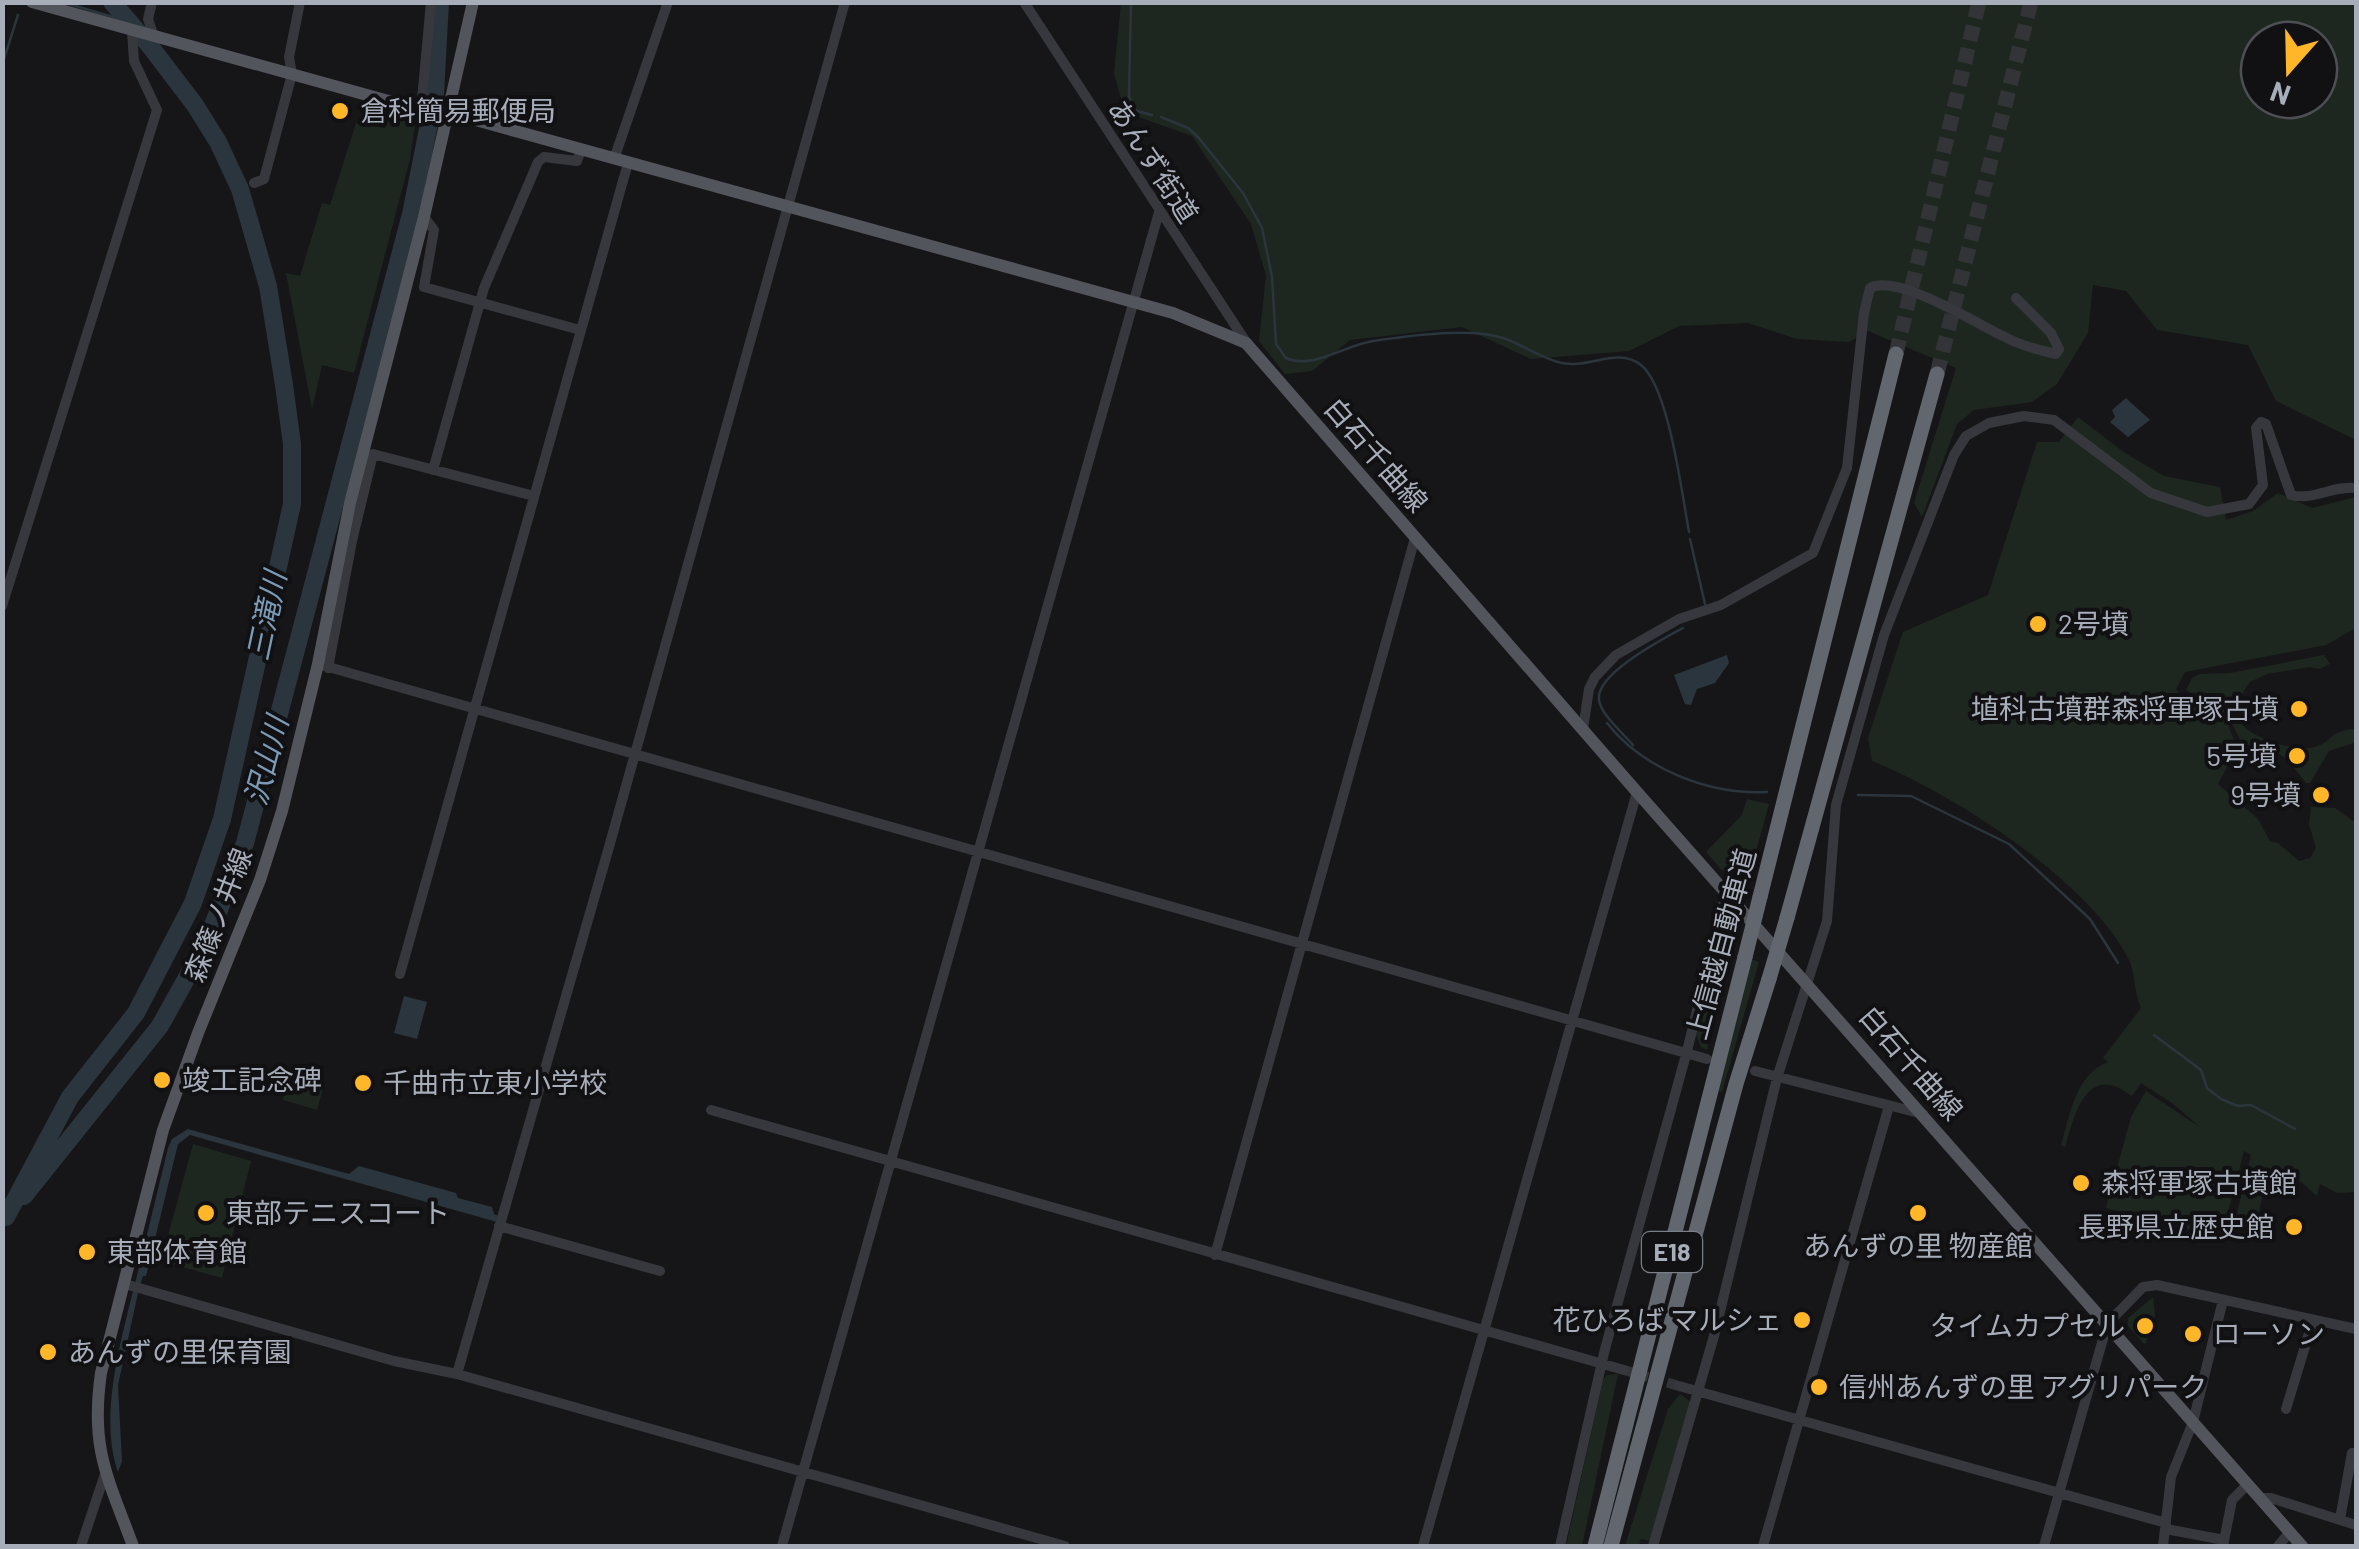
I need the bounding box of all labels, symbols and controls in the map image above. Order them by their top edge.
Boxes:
north arrow [2239,20,2339,120]
text: N [2266,75,2295,114]
street label: あんず街道 [1101,92,1206,228]
place label: 倉科簡易郵便局 [360,93,556,127]
marker: 倉科簡易郵便局 [329,100,351,122]
street label: 白石千曲線 [1318,390,1436,518]
water label: 三滝川 [238,565,293,663]
place label: 2号墳 [2058,606,2129,640]
marker: 2号墳 [2027,613,2049,635]
place label: 埴科古墳群森将軍塚古墳 [1971,691,2279,725]
marker: 埴科古墳群森将軍塚古墳 [2288,698,2310,720]
water label: 沢山川 [236,709,295,809]
place label: 5号墳 [2207,738,2277,772]
marker: 5号墳 [2286,745,2308,767]
place label: 9号墳 [2230,777,2301,811]
marker: 9号墳 [2310,784,2332,806]
street label: 森篠ノ井線 [176,843,258,986]
street label: 上信越自動車道 [1678,845,1762,1043]
street label: 白石千曲線 [1853,998,1971,1126]
place label: 竣工記念碑 [182,1062,322,1096]
place label: 千曲市立東小学校 [383,1065,607,1099]
marker: 竣工記念碑 [151,1069,173,1091]
marker: 千曲市立東小学校 [352,1072,374,1094]
place label: 森将軍塚古墳館 [2101,1165,2297,1199]
marker: 森将軍塚古墳館 [2070,1172,2092,1194]
place label: 東部テニスコート [226,1195,450,1229]
marker: 東部テニスコート [195,1202,217,1224]
marker: あんずの里 物産館 [1907,1202,1929,1224]
place label: 長野県立歴史館 [2078,1209,2274,1243]
marker: 長野県立歴史館 [2283,1216,2305,1238]
place label: あんずの里 物産館 [1803,1228,2033,1262]
road number: E18 [1642,1232,1702,1272]
place label: 東部体育館 [107,1234,247,1268]
marker: 東部体育館 [76,1241,98,1263]
place label: 花ひろば マルシェ [1552,1302,1782,1336]
place label: タイムカプセル [1930,1308,2125,1342]
marker: 花ひろば マルシェ [1791,1309,1813,1331]
marker: タイムカプセル [2134,1315,2156,1337]
place label: ローソン [2213,1316,2325,1350]
marker: ローソン [2182,1323,2204,1345]
place label: あんずの里保育園 [68,1334,292,1368]
marker: あんずの里保育園 [37,1341,59,1363]
place label: 信州あんずの里 アグリパーク [1839,1369,2207,1403]
marker: 信州あんずの里 アグリパーク [1808,1376,1830,1398]

